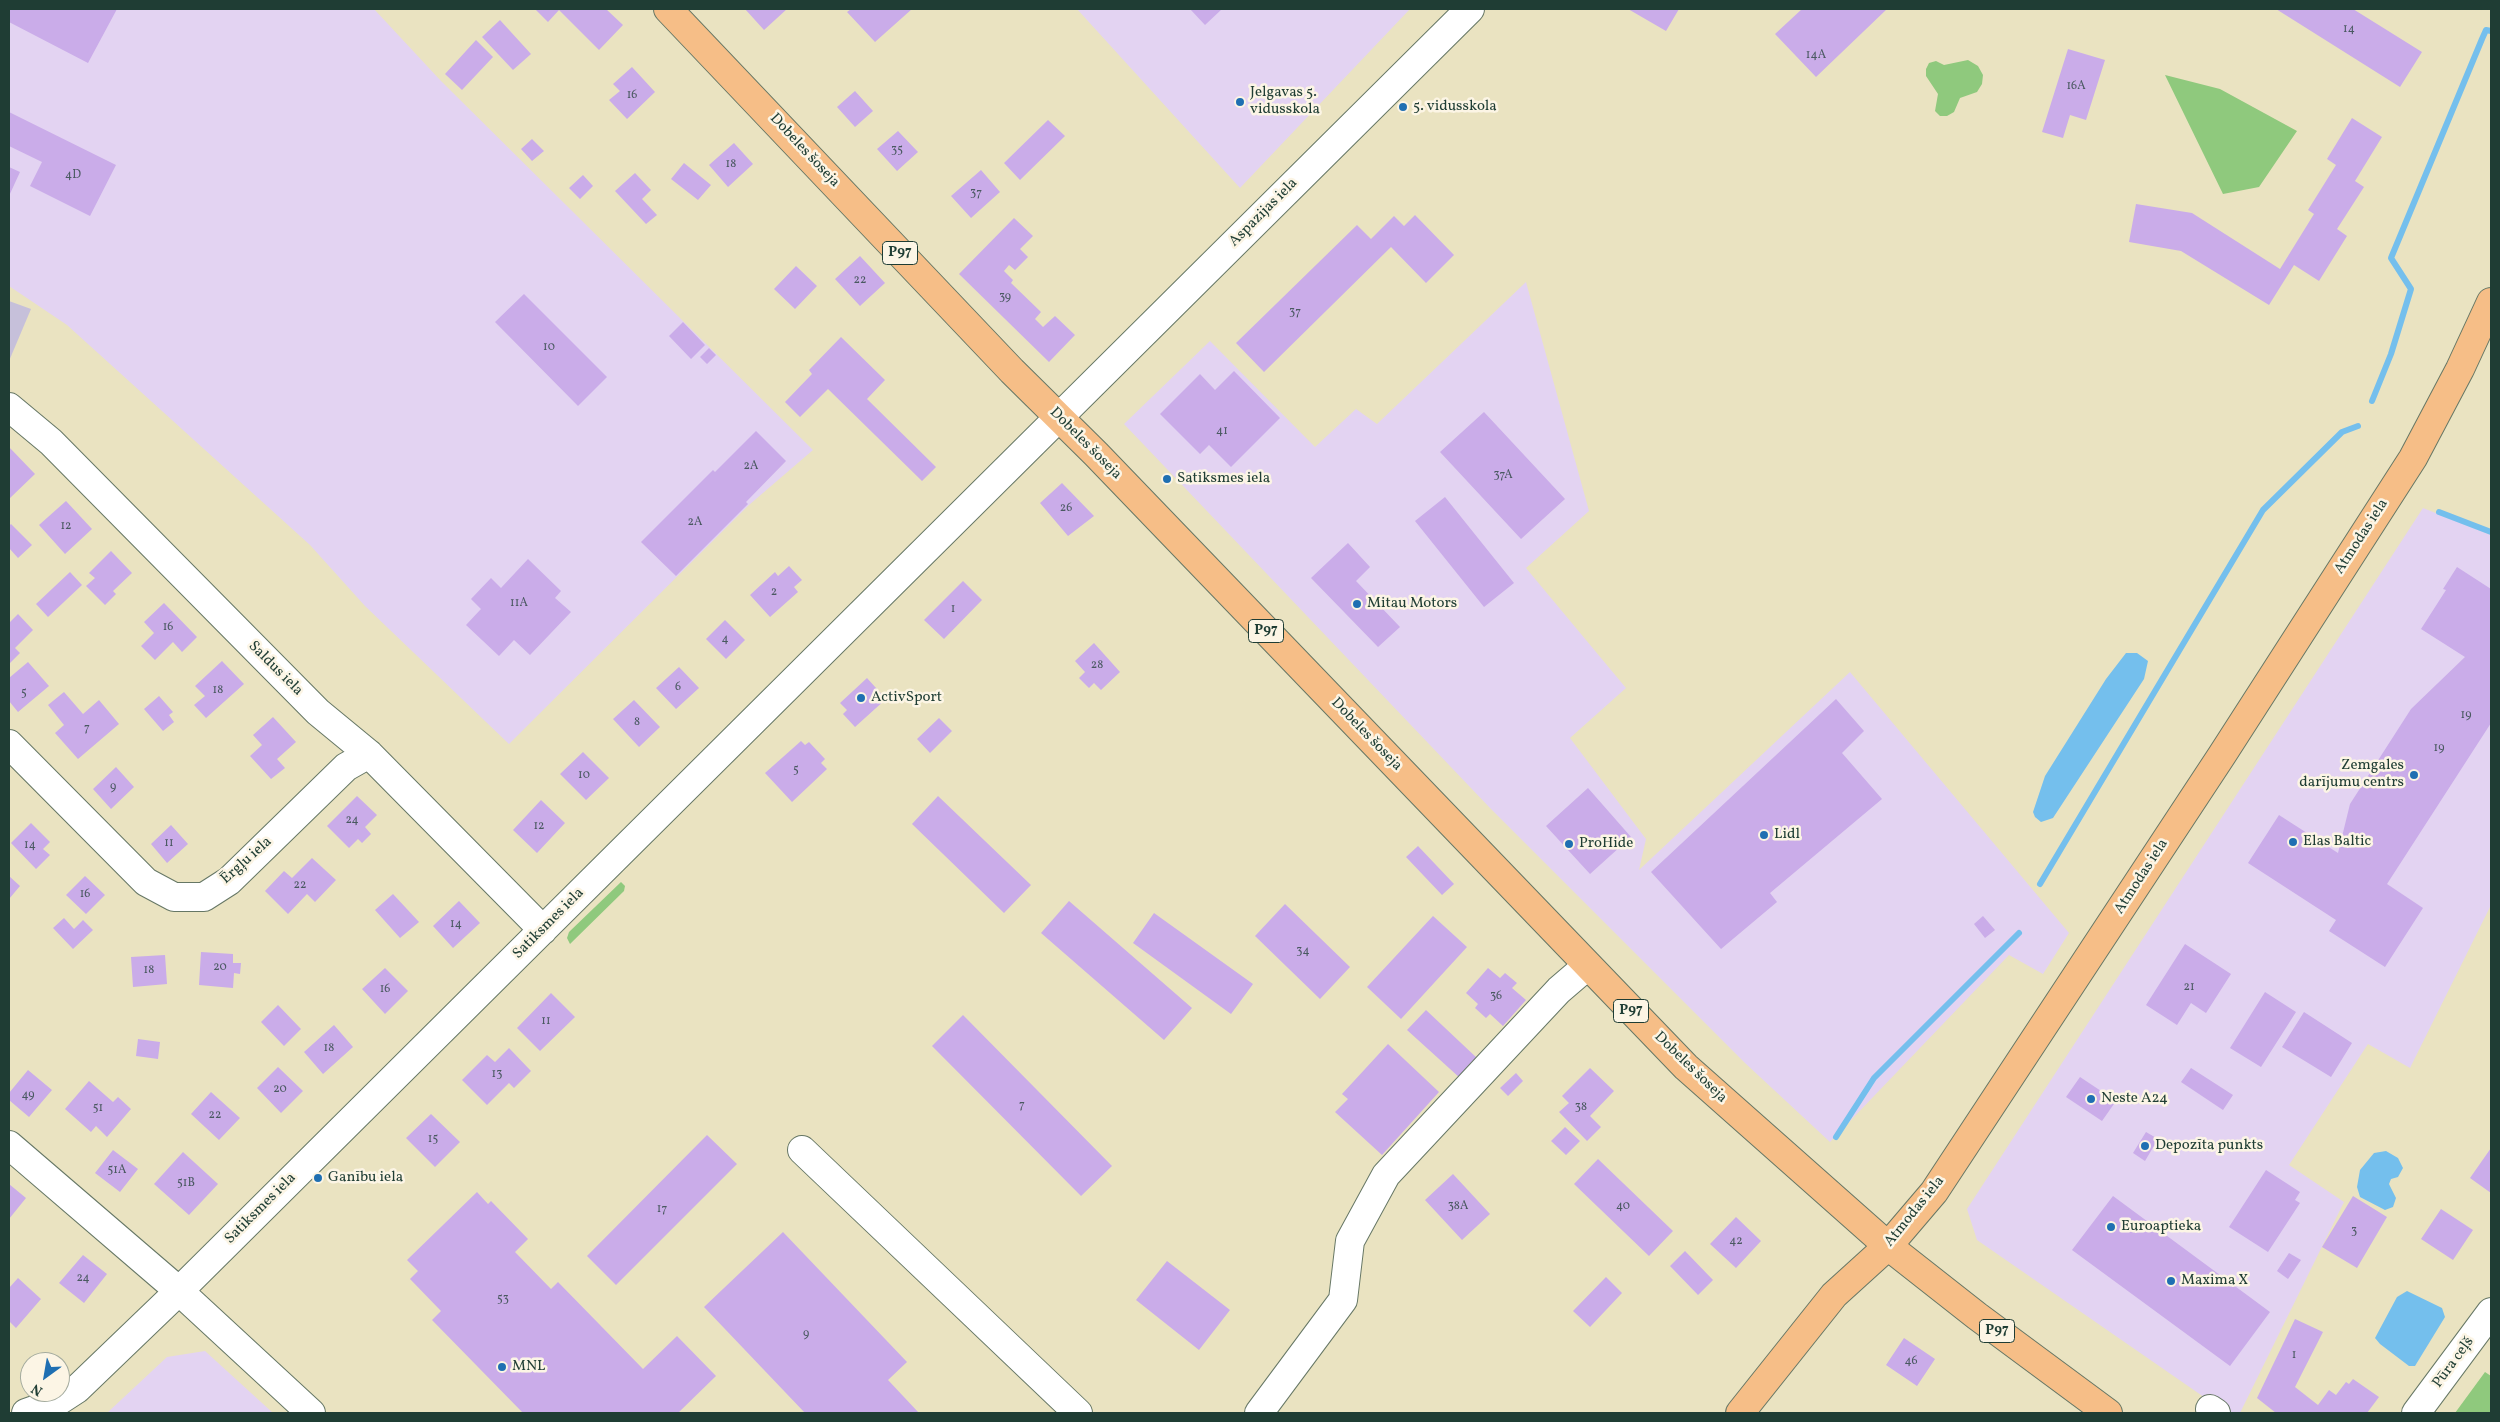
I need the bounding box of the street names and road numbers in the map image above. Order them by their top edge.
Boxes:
street label: Dobeles šoseja [765,110,843,192]
street label: Aspazijas iela [1226,175,1302,251]
road number: P97 [882,242,918,264]
street label: Dobeles šoseja [1045,404,1125,484]
street label: Atmodas iela [2331,496,2393,578]
road number: P97 [1248,620,1284,642]
street label: Saldus iela [244,638,306,700]
street label: Dobeles šoseja [1327,695,1405,775]
street label: Ērgļu iela [218,833,276,889]
street label: Atmodas iela [2111,836,2173,918]
street label: Satiksmes iela [510,885,588,963]
road number: P97 [1614,999,1648,1022]
street label: Dobeles šoseja [1650,1029,1730,1107]
street label: Satiksmes iela [222,1170,300,1248]
street label: Atmodas iela [1881,1173,1949,1251]
road number: P97 [1980,1320,2014,1342]
street label: Pūra ceļš [2429,1334,2479,1392]

